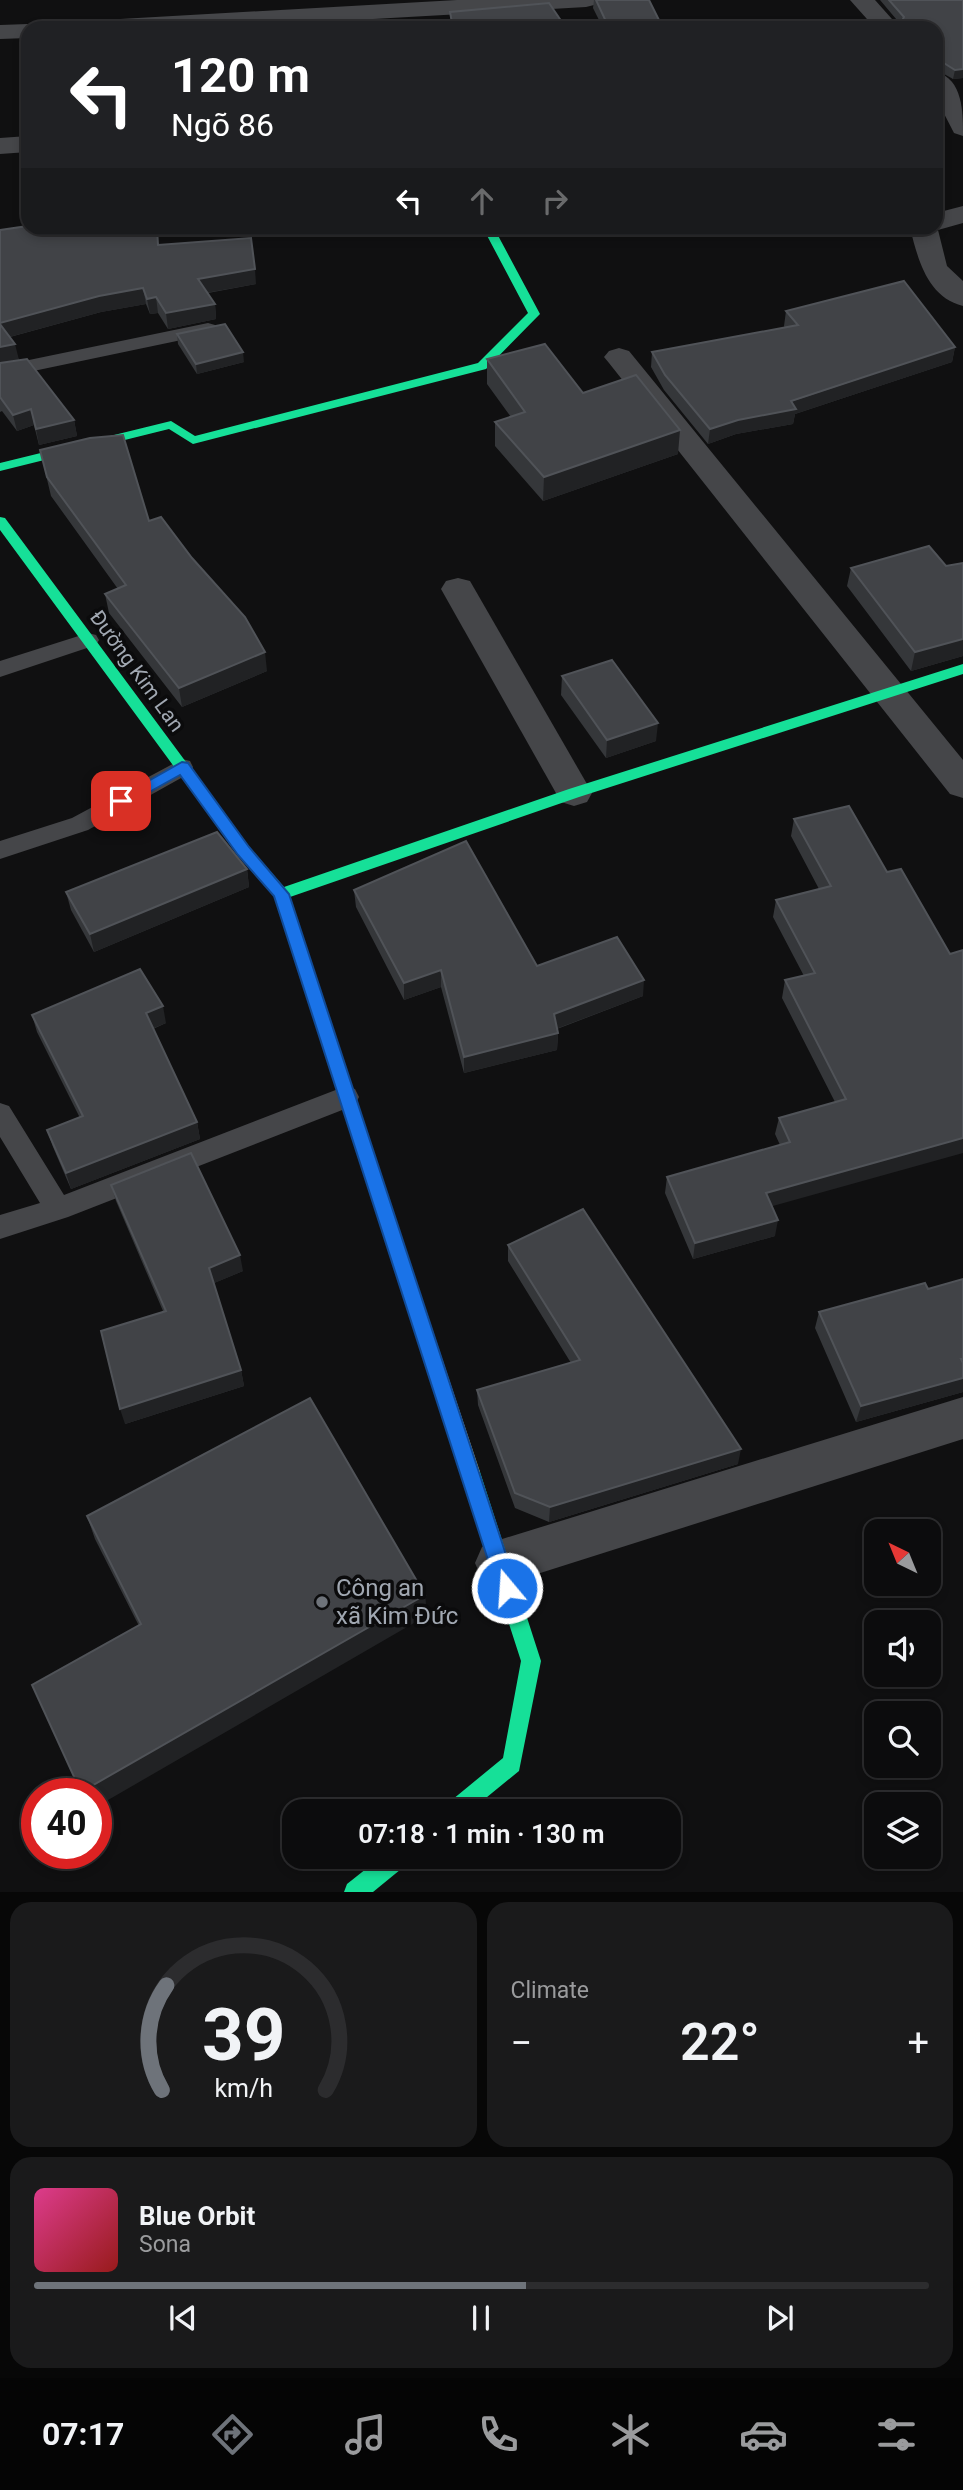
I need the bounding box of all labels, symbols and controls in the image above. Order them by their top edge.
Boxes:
text: 120 m [171,47,310,104]
icon: left [56,49,147,140]
text: Ngõ 86 [171,106,274,144]
icon: left [390,182,428,220]
icon: ahead [463,182,501,220]
icon: right [536,182,574,220]
street label: Đường Kim Lan [85,606,189,736]
pin [91,771,151,831]
icon: arrive [102,782,140,820]
north arrow [864,1519,942,1596]
map controls [864,1519,941,1869]
position arrow [470,1551,544,1625]
place label: Công an xã Kim Đức [336,1574,458,1630]
marker: Công an xã Kim Đức [314,1594,330,1610]
button: sound [864,1610,941,1687]
button: search [864,1701,941,1778]
speed limit sign: 40 [21,1778,112,1869]
button: layers [864,1792,941,1869]
text: 07:18 · 1 min · 130 m [358,1819,605,1849]
text: Climate [511,1977,589,2004]
text: 39 [201,1993,285,2079]
text: 22° [680,2012,760,2073]
text: − [511,2021,532,2065]
text: + [907,2021,929,2065]
text: km/h [214,2074,273,2103]
text: Blue Orbit [139,2201,255,2231]
text: Sona [139,2231,191,2258]
icon: previous [164,2299,202,2337]
icon: pause [462,2299,500,2337]
icon: next [761,2299,799,2337]
icon: directions [208,2410,257,2459]
icon: music [341,2410,390,2459]
icon: phone [474,2410,523,2459]
icon: climate [606,2410,655,2459]
icon: car [739,2410,788,2459]
icon: filters [872,2410,921,2459]
text: 07:17 [42,2415,124,2453]

